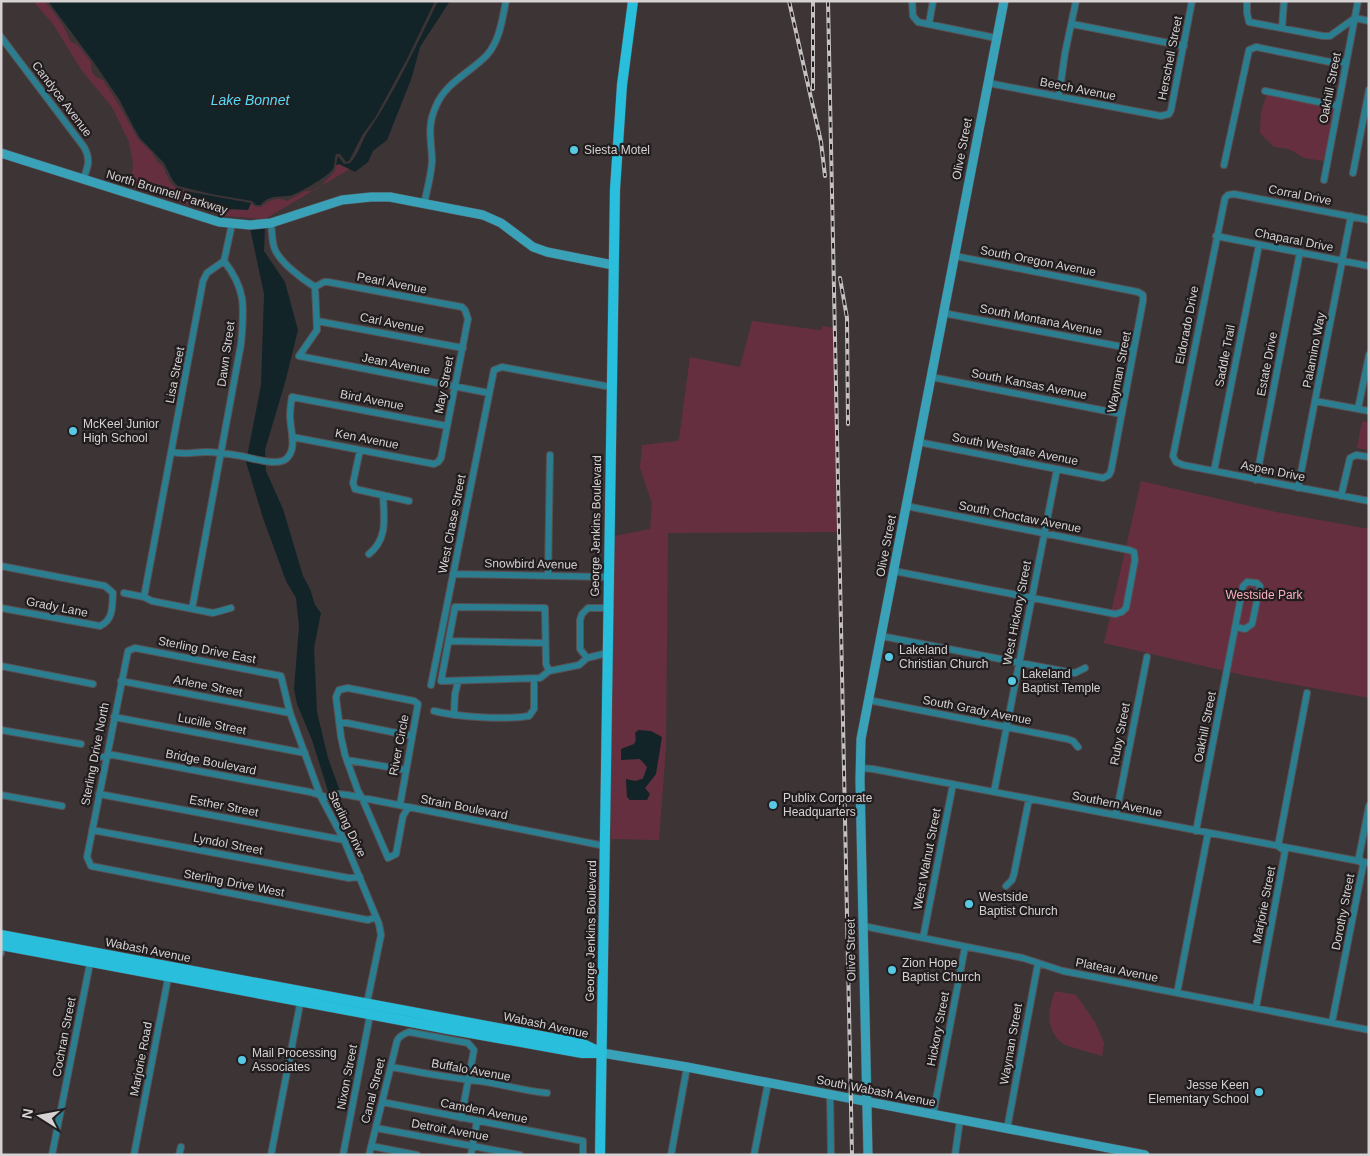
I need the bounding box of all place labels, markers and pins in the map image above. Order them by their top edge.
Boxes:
place label: Siesta Motel [584,143,650,157]
marker: Siesta Motel [568,144,580,156]
place label: McKeel Junior High School [83,417,159,445]
marker: McKeel Junior High School [67,425,79,437]
place label: Lakeland Christian Church [899,643,988,671]
marker: Lakeland Christian Church [883,651,895,663]
place label: Lakeland Baptist Temple [1022,667,1101,695]
marker: Lakeland Baptist Temple [1006,675,1018,687]
place label: Publix Corporate Headquarters [783,791,873,819]
marker: Publix Corporate Headquarters [767,799,779,811]
place label: Westside Baptist Church [979,890,1058,918]
marker: Westside Baptist Church [963,898,975,910]
place label: Zion Hope Baptist Church [902,956,981,984]
marker: Zion Hope Baptist Church [886,964,898,976]
place label: Mail Processing Associates [252,1046,337,1074]
marker: Mail Processing Associates [236,1054,248,1066]
place label: Jesse Keen Elementary School [1148,1078,1249,1106]
marker: Jesse Keen Elementary School [1253,1086,1265,1098]

